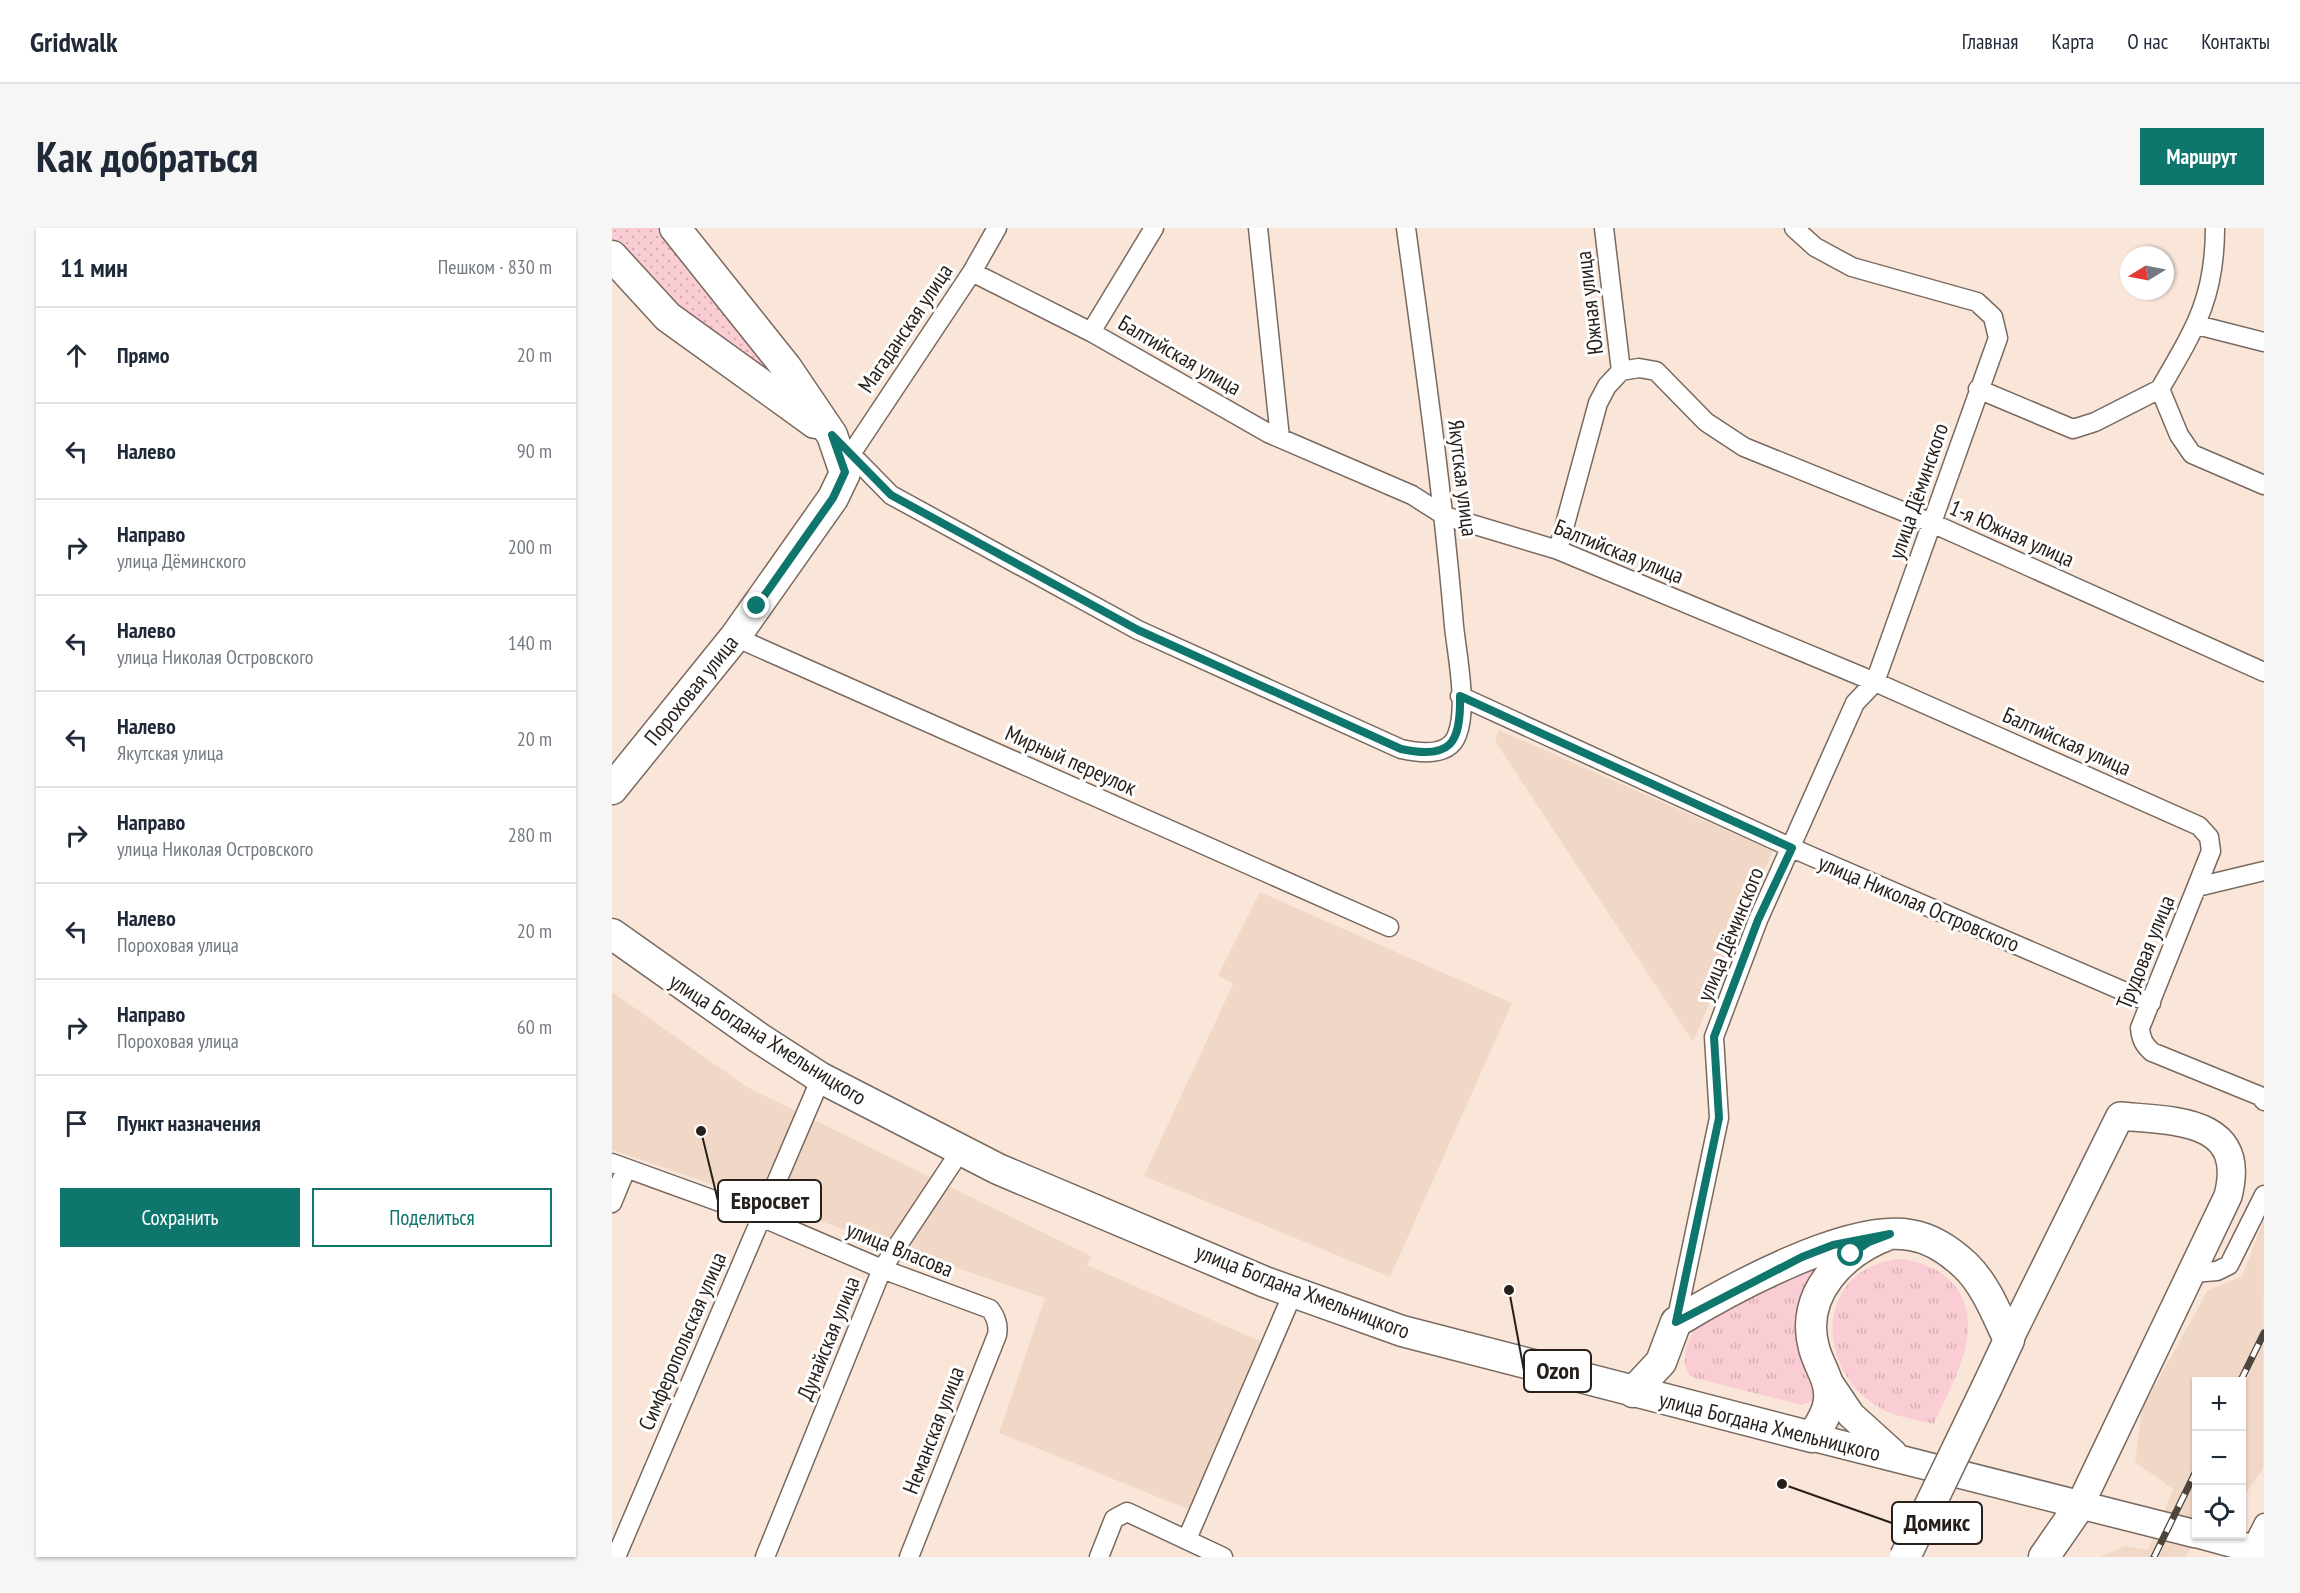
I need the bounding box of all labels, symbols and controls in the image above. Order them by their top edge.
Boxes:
text: Gridwalk [30,23,118,60]
text: Главная [1962,28,2018,55]
text: Карта [2051,28,2094,55]
text: О нас [2127,28,2168,55]
text: Контакты [2201,28,2270,55]
button: Маршрут [2140,128,2264,185]
text: Как добраться [36,129,258,184]
north arrow [2120,246,2174,300]
street label: Южная улица [1569,250,1609,356]
text: 11 мин [60,251,128,284]
text: Пешком · 830 m [438,254,552,280]
street label: Магаданская улица [852,258,958,398]
street label: Балтийская улица [1114,309,1246,401]
icon: ahead [60,339,93,372]
text: Прямо [117,341,170,369]
text: 20 m [517,342,552,368]
street label: Якутская улица [1442,418,1484,538]
street label: улица Дёминского [1882,419,1954,563]
icon: left [60,435,93,468]
text: Налево [117,437,176,465]
text: 90 m [517,438,552,464]
street label: 1-я Южная улица [1945,493,2079,573]
street label: Балтийская улица [1550,512,1688,590]
text: Направо [117,520,185,548]
icon: right [60,531,93,564]
text: 200 m [508,534,552,560]
text: улица Дёминского [117,548,246,574]
route end [743,592,769,618]
text: Налево [117,616,176,644]
icon: left [60,627,93,660]
street label: Пороховая улица [638,629,744,751]
text: 140 m [508,630,552,656]
text: улица Николая Островского [117,644,313,670]
street label: Балтийская улица [1999,700,2135,782]
text: Налево [117,712,176,740]
street label: Мирный переулок [1001,719,1141,802]
icon: left [60,723,93,756]
text: 20 m [517,726,552,752]
text: Якутская улица [117,740,224,766]
text: Направо [117,808,185,836]
icon: right [60,819,93,852]
text: 280 m [508,822,552,848]
text: улица Николая Островского [117,836,313,862]
street label: улица Николая Островского [1814,848,2024,958]
street label: улица Дёминского [1690,863,1770,1005]
street label: Трудовая улица [2110,891,2180,1013]
text: Налево [117,904,176,932]
icon: left [60,915,93,948]
text: 20 m [517,918,552,944]
text: Пороховая улица [117,932,239,958]
street label: улица Богдана Хмельницкого [664,967,872,1111]
text: Направо [117,1000,185,1028]
icon: right [60,1011,93,1044]
text: 60 m [517,1014,552,1040]
text: Пороховая улица [117,1028,239,1054]
icon: arrive [60,1107,93,1140]
text: Пункт назначения [117,1109,261,1137]
callout: Евросвет [718,1180,821,1222]
text: Евросвет [731,1185,810,1216]
button: Сохранить [60,1188,300,1247]
button: Поделиться [312,1188,552,1247]
street label: улица Власова [843,1215,957,1283]
street label: улица Богдана Хмельницкого [1192,1237,1414,1345]
route start [1837,1240,1863,1266]
street label: Симферопольская улица [632,1248,732,1434]
street label: Дунайская улица [790,1272,866,1404]
callout: Ozon [1524,1350,1591,1392]
text: Ozon [1536,1355,1580,1386]
street label: Неманская улица [896,1362,970,1498]
map controls [2192,1377,2246,1539]
button: + [2192,1377,2246,1431]
street label: улица Богдана Хмельницкого [1656,1385,1884,1467]
button: − [2192,1431,2246,1485]
button: locate [2192,1485,2246,1539]
callout: Домикс [1892,1502,1982,1544]
text: Домикс [1904,1507,1971,1538]

